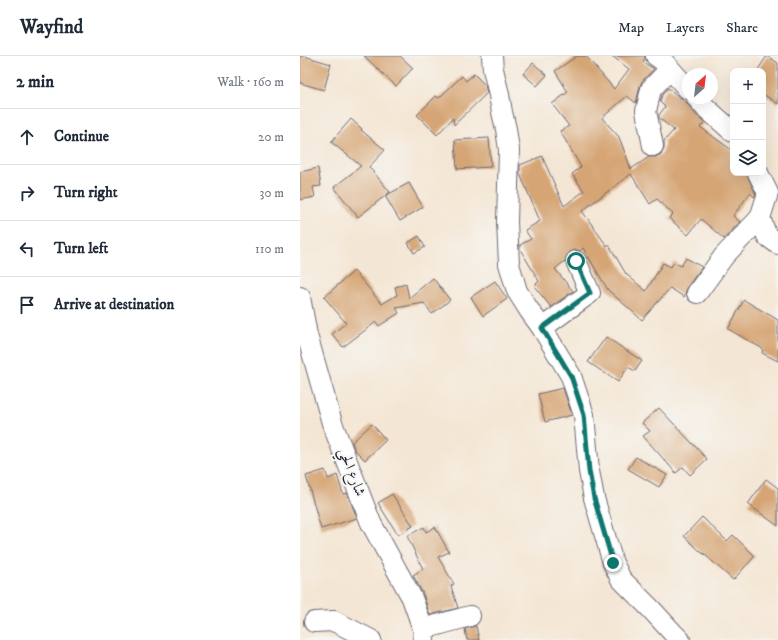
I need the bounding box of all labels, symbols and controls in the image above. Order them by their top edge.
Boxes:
text: Wayfind [20,16,83,39]
text: Map [618,19,644,37]
text: Layers [666,19,704,37]
text: Share [726,19,758,37]
north arrow [682,68,718,104]
map controls [730,68,766,176]
button: + [730,68,766,104]
text: 2 min [16,71,54,93]
text: Walk · 160 m [217,74,284,90]
button: − [730,104,766,140]
icon: ahead [16,126,38,148]
text: Continue [54,127,109,146]
text: 20 m [258,129,284,145]
button: layers [730,140,766,176]
icon: right [16,182,38,204]
text: Turn right [54,183,117,202]
text: 30 m [260,185,284,201]
icon: left [16,238,38,260]
text: Turn left [54,239,108,258]
text: 110 m [255,241,284,257]
route start [567,252,585,270]
icon: arrive [16,294,38,316]
text: Arrive at destination [54,295,174,314]
street label: شارع الحي [330,445,370,501]
route end [604,554,622,572]

